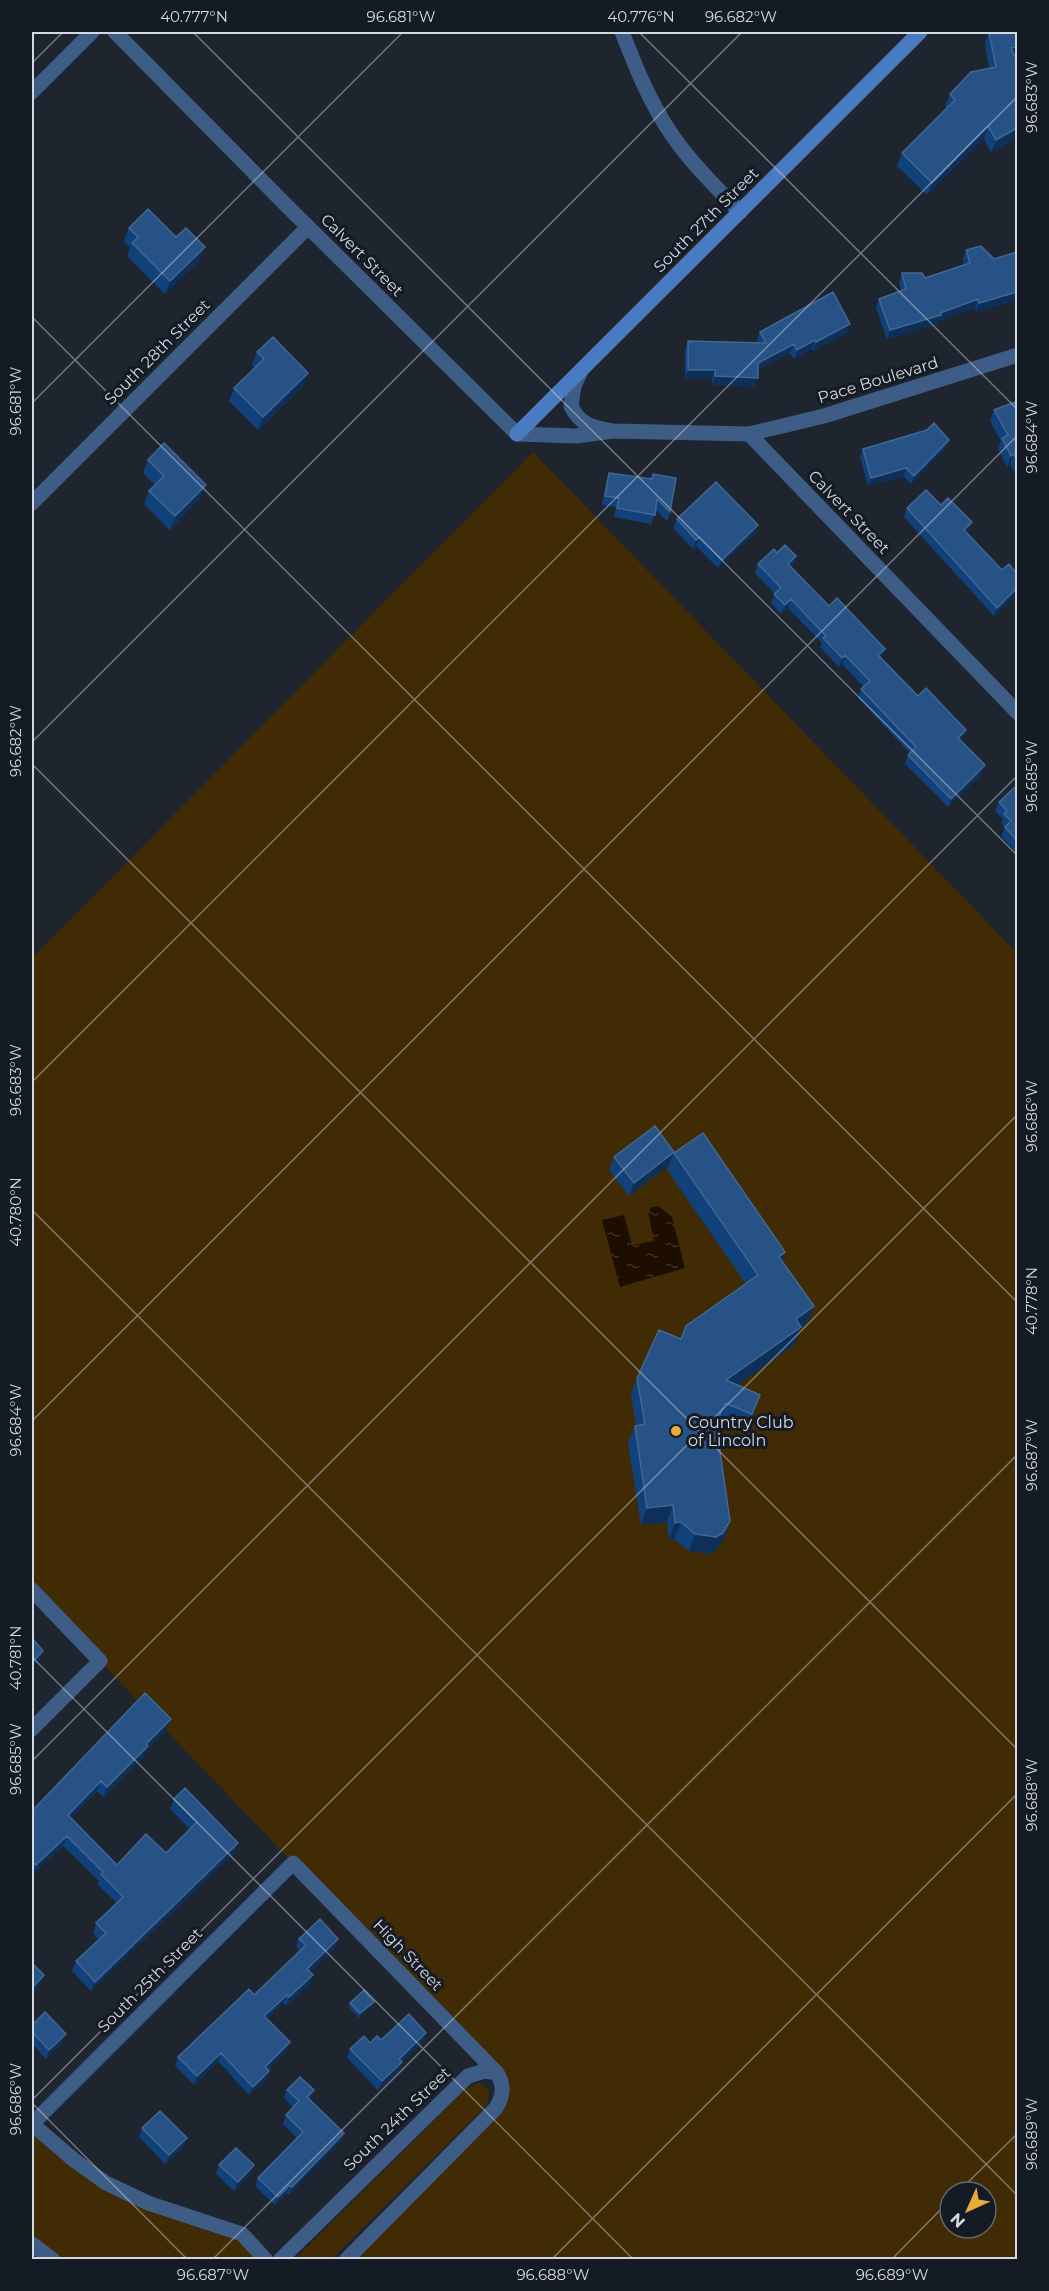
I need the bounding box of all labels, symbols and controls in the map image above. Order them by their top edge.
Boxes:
text: 40.777°N [160,7,228,26]
text: 96.681°W [367,7,436,26]
text: 40.776°N [607,7,675,26]
text: 96.682°W [705,7,777,26]
text: 96.683°W [1022,61,1041,133]
street label: South 27th Street [650,163,763,276]
street label: Calvert Street [317,210,408,301]
street label: South 28th Street [100,295,214,409]
street label: Pace Boulevard [815,353,941,407]
text: 96.681°W [6,366,25,435]
text: 96.684°W [1022,400,1041,473]
street label: Calvert Street [804,466,894,558]
text: 96.682°W [6,705,25,777]
text: 96.685°W [1022,740,1041,812]
text: 96.683°W [6,1044,25,1116]
text: 96.686°W [1022,1080,1041,1152]
text: 40.780°N [6,1177,25,1247]
text: 40.778°N [1022,1267,1041,1335]
text: 96.684°W [6,1383,25,1456]
place label: Country Club of Lincoln [688,1413,794,1450]
text: 96.687°W [1022,1418,1041,1491]
marker: Country Club of Lincoln [669,1424,683,1438]
text: 40.781°N [6,1626,25,1690]
text: 96.685°W [6,1723,25,1795]
text: 96.688°W [1022,1758,1041,1832]
street label: High Street [369,1915,447,1995]
street label: South 25th Street [94,1923,207,2036]
text: 96.686°W [6,2063,25,2135]
street label: South 24th Street [340,2063,455,2175]
text: 96.689°W [1022,2097,1041,2170]
north arrow [938,2180,998,2240]
text: N [946,2209,969,2232]
text: 96.687°W [177,2265,250,2284]
text: 96.688°W [516,2265,590,2284]
text: 96.689°W [856,2265,929,2284]

